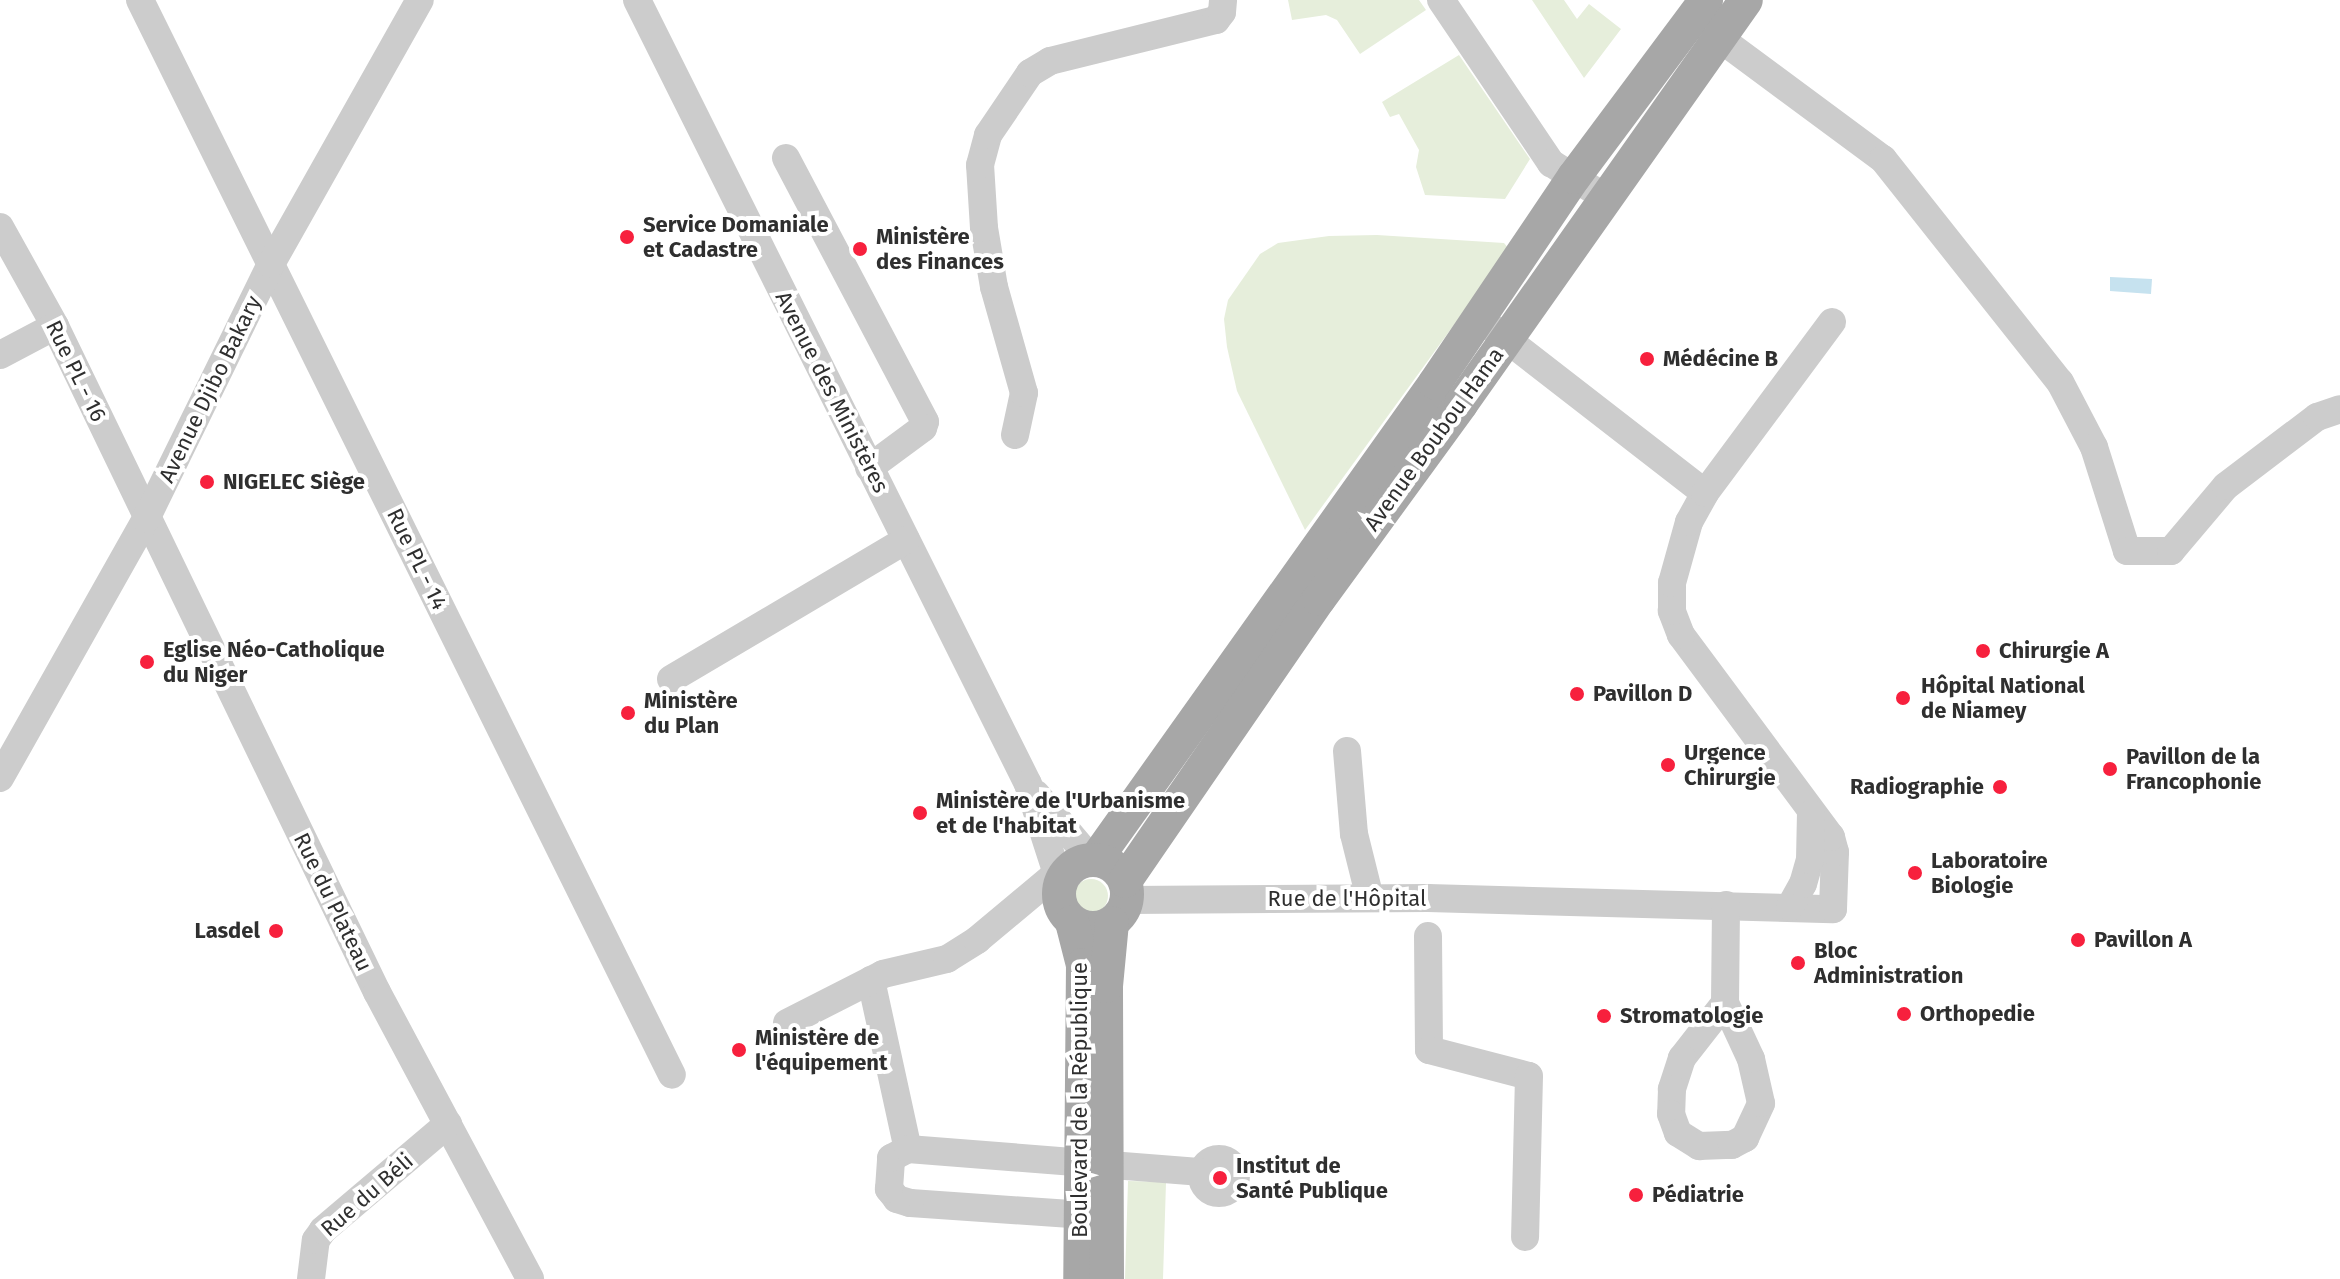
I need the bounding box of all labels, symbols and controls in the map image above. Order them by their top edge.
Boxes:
place label: Service Domaniale et Cadastre [643,211,829,262]
place label: Ministère des Finances [876,223,1004,274]
marker: Service Domaniale et Cadastre [618,228,636,246]
marker: Ministère des Finances [851,240,869,258]
street label: Avenue des Ministères [770,287,894,497]
street label: Avenue Djibo Bakary [153,291,267,487]
street label: Rue PL - 16 [40,316,112,426]
street label: Avenue Boubou Hama [1359,342,1509,536]
place label: Médécine B [1663,346,1778,372]
marker: Médécine B [1638,350,1656,368]
place label: NIGELEC Siège [223,469,365,495]
marker: NIGELEC Siège [198,473,216,491]
street label: Rue PL - 14 [381,504,453,614]
place label: Eglise Néo-Catholique du Niger [163,636,385,688]
place label: Chirurgie A [1999,638,2109,664]
marker: Chirurgie A [1974,642,1992,660]
marker: Eglise Néo-Catholique du Niger [138,653,156,671]
place label: Hôpital National de Niamey [1921,672,2085,724]
place label: Pavillon D [1593,681,1692,707]
marker: Pavillon D [1568,685,1586,703]
place label: Ministère du Plan [644,687,738,738]
marker: Hôpital National de Niamey [1892,687,1914,709]
marker: Ministère du Plan [619,704,637,722]
place label: Urgence Chirurgie [1684,739,1776,790]
place label: Pavillon de la Francophonie [2126,743,2261,794]
marker: Urgence Chirurgie [1659,756,1677,774]
marker: Pavillon de la Francophonie [2101,760,2119,778]
place label: Radiographie [1850,774,1984,800]
marker: Radiographie [1991,778,2009,796]
place label: Ministère de l'Urbanisme et de l'habitat [936,787,1185,838]
marker: Ministère de l'Urbanisme et de l'habitat [911,804,929,822]
street label: Rue du Plateau [288,828,378,976]
place label: Laboratoire Biologie [1931,847,2048,898]
marker: Laboratoire Biologie [1906,864,1924,882]
street label: Rue de l'Hôpital [1268,886,1426,912]
place label: Lasdel [195,918,260,944]
marker: Lasdel [267,922,285,940]
place label: Pavillon A [2094,927,2192,953]
marker: Pavillon A [2069,931,2087,949]
place label: Bloc Administration [1814,937,1963,988]
marker: Bloc Administration [1789,954,1807,972]
street label: Boulevard de la République [1067,962,1093,1238]
place label: Orthopedie [1920,1001,2035,1027]
place label: Stromatologie [1620,1003,1763,1029]
marker: Orthopedie [1895,1005,1913,1023]
marker: Stromatologie [1595,1007,1613,1025]
place label: Ministère de l'équipement [755,1024,888,1076]
marker: Ministère de l'équipement [730,1041,748,1059]
street label: Rue du Béli [315,1148,419,1242]
place label: Institut de Santé Publique [1236,1152,1388,1204]
marker: Institut de Santé Publique [1211,1169,1229,1187]
place label: Pédiatrie [1652,1182,1744,1208]
marker: Pédiatrie [1627,1186,1645,1204]

